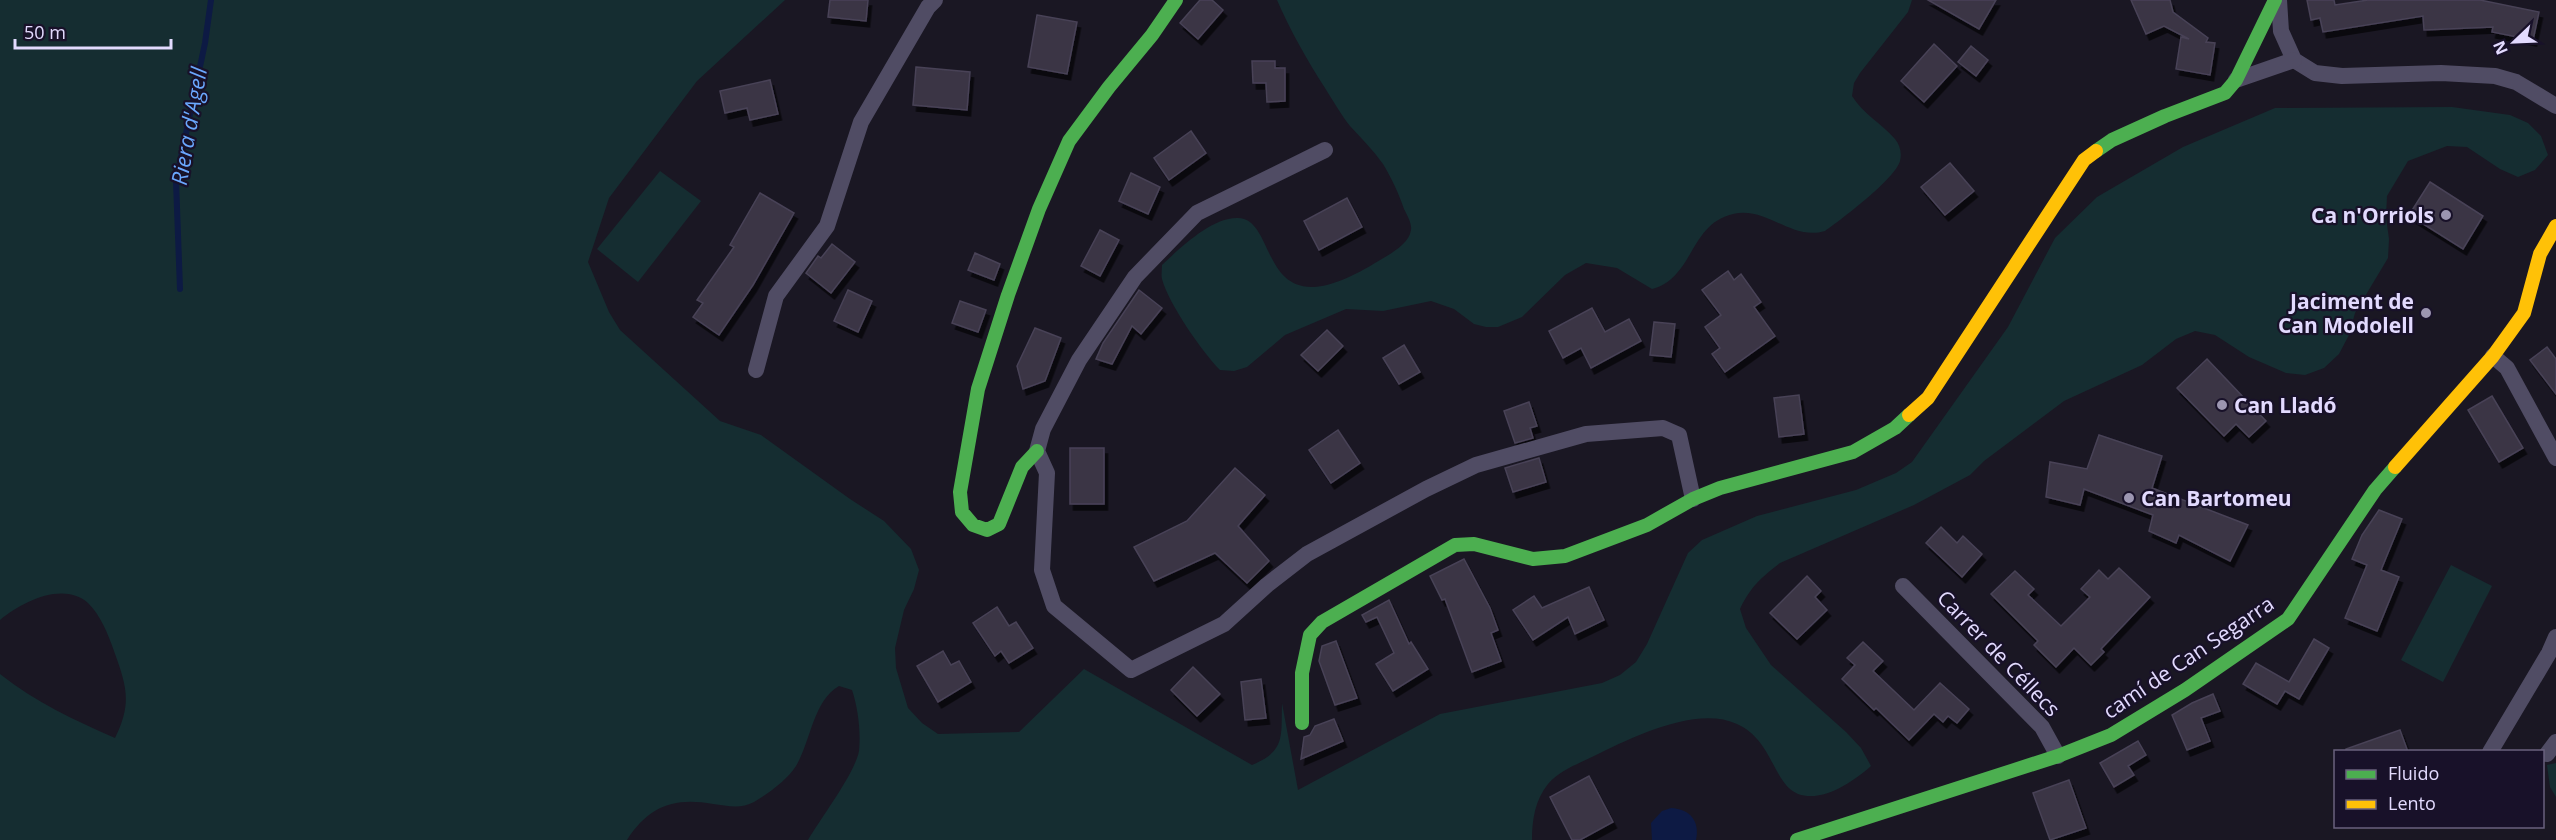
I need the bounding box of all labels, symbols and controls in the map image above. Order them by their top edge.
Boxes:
scale bar [15,12,171,50]
north arrow [2484,12,2544,72]
text: 50 m [24,20,66,44]
text: N [2488,38,2513,58]
water label: Riera d'Agell [163,64,213,187]
place label: Ca n'Orriols [2311,201,2434,229]
marker: Ca n'Orriols [2439,208,2453,222]
place label: Jaciment de Can Modolell [2278,287,2414,339]
marker: Jaciment de Can Modolell [2419,306,2433,320]
place label: Can Lladó [2234,391,2337,419]
marker: Can Lladó [2215,398,2229,412]
place label: Can Bartomeu [2141,484,2292,512]
marker: Can Bartomeu [2122,491,2136,505]
street label: Carrer de Céllecs [1931,584,2067,722]
street label: camí de Can Segarra [2097,589,2279,725]
legend [2334,750,2544,828]
text: Fluido [2388,761,2439,785]
text: Lento [2388,791,2436,815]

